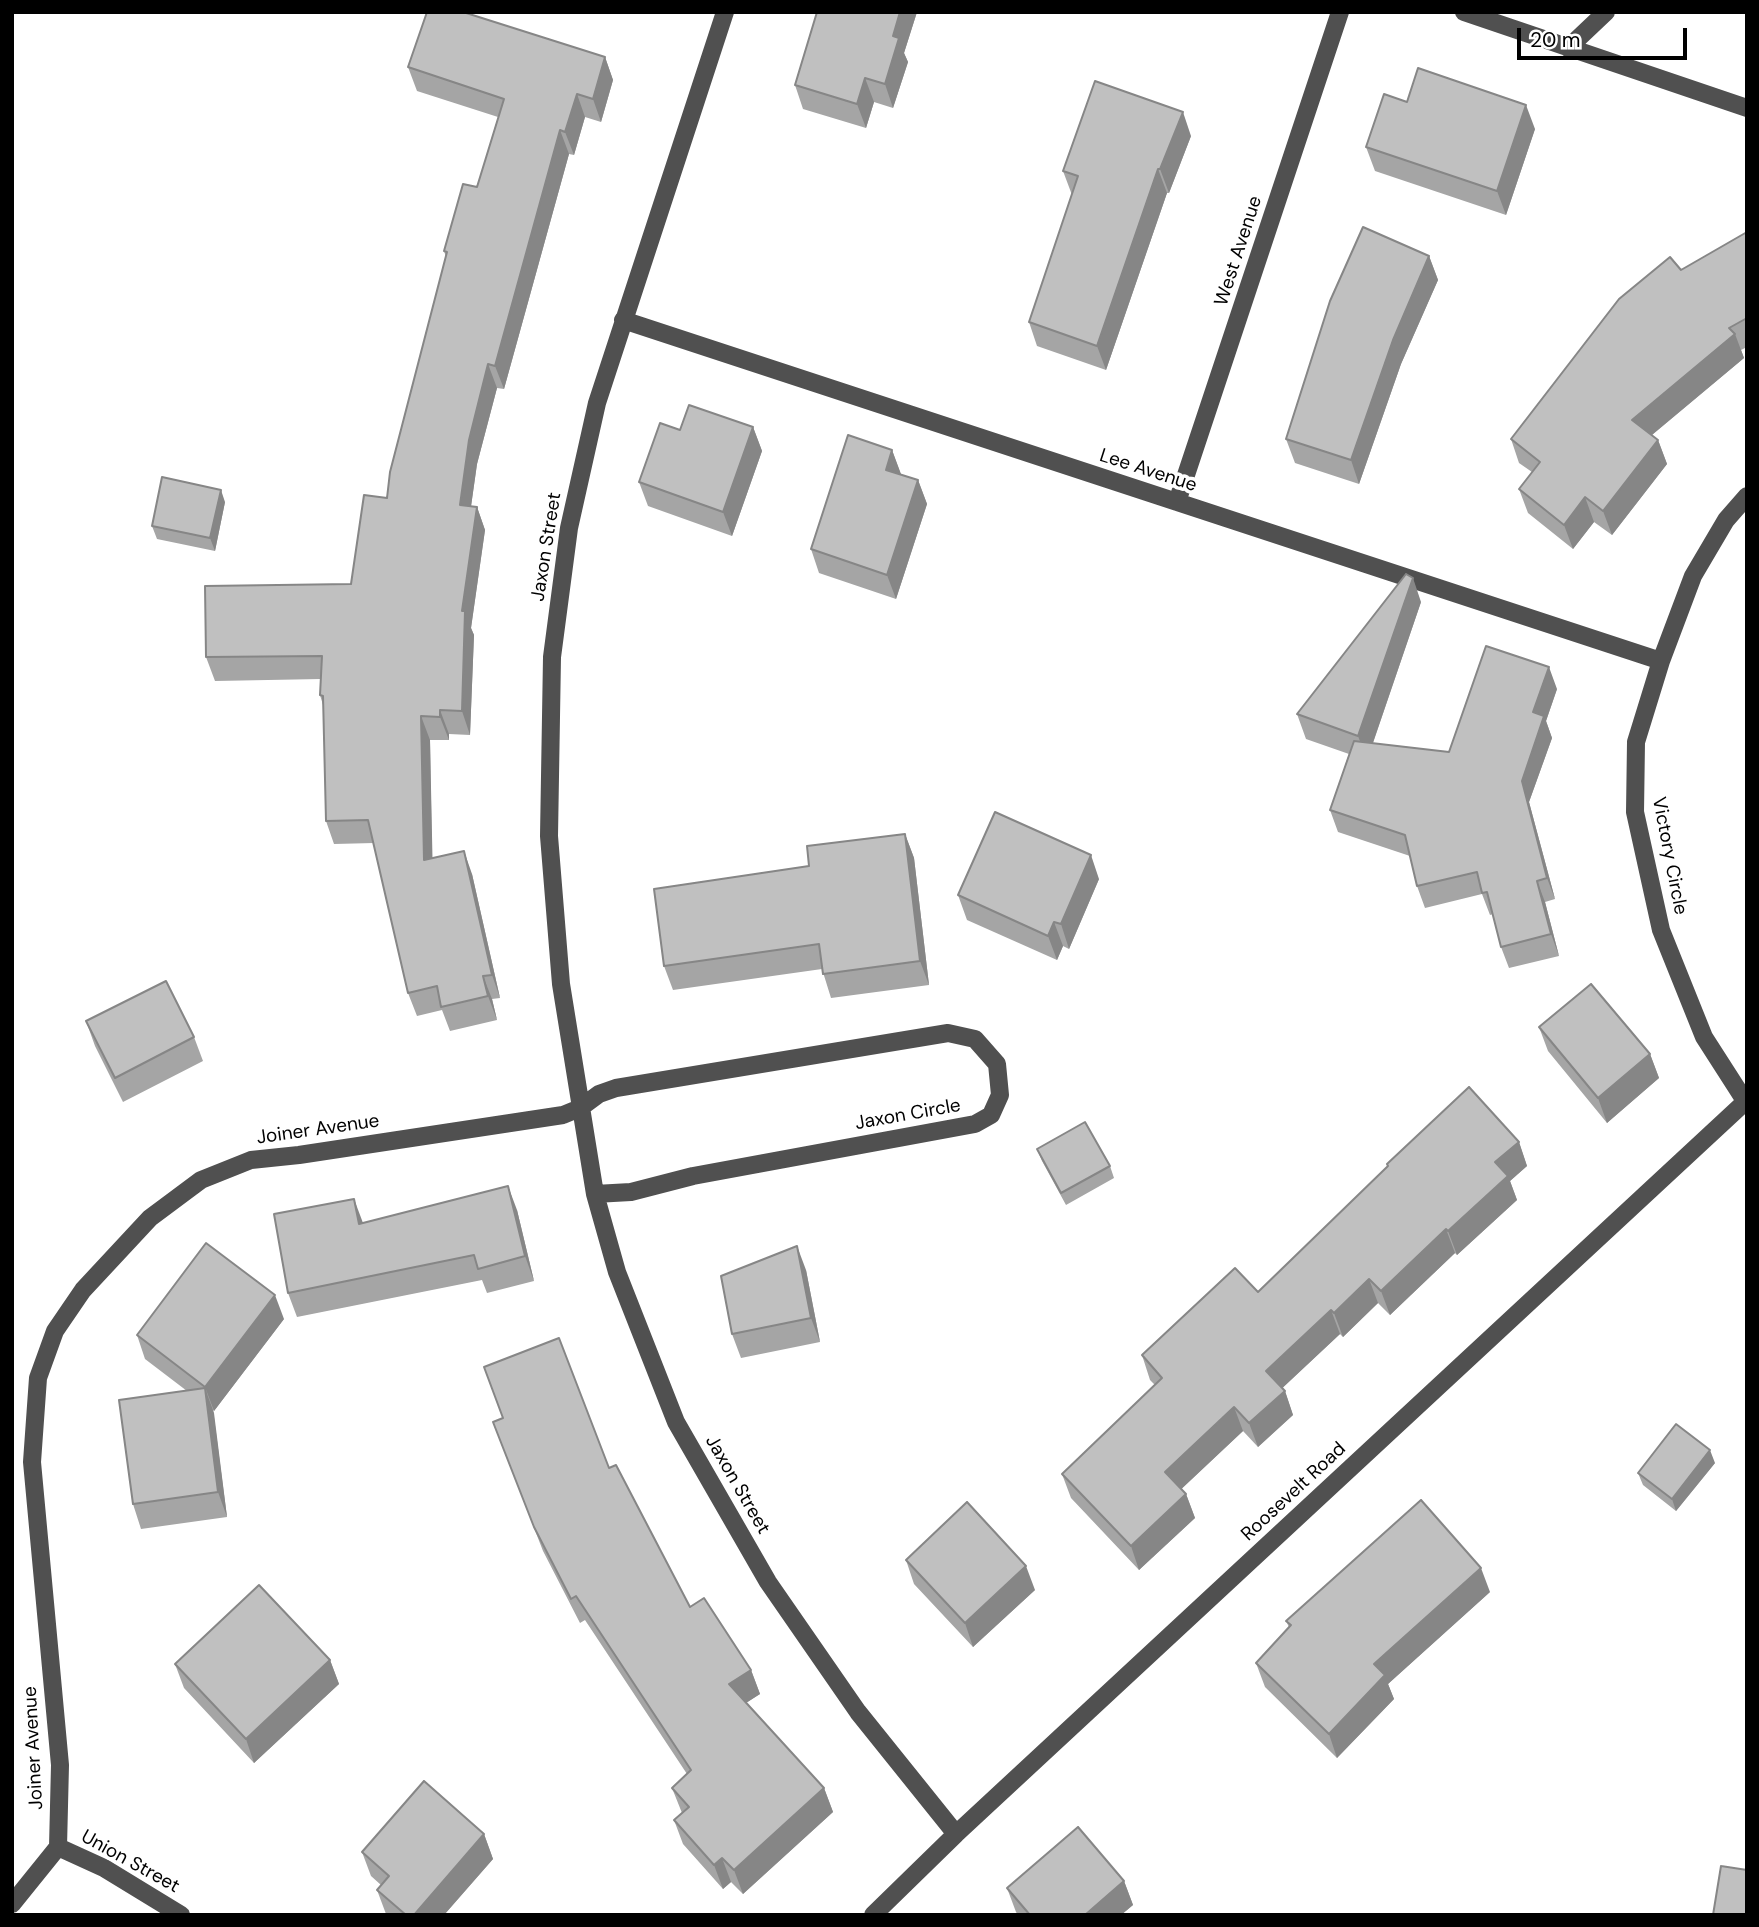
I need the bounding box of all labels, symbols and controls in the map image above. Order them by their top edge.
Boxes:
scale bar [1521,14,1691,58]
text: 20 m [1530,26,1581,54]
street label: West Avenue [1210,193,1268,309]
street label: Lee Avenue [1097,445,1199,497]
street label: Jaxon Street [527,491,567,603]
street label: Victory Circle [1646,795,1692,917]
street label: Jaxon Circle [853,1094,963,1136]
street label: Joiner Avenue [255,1110,381,1150]
street label: Jaxon Street [700,1432,774,1538]
street label: Roosevelt Road [1237,1438,1351,1546]
street label: Joiner Avenue [19,1686,49,1810]
street label: Union Street [77,1826,183,1898]

